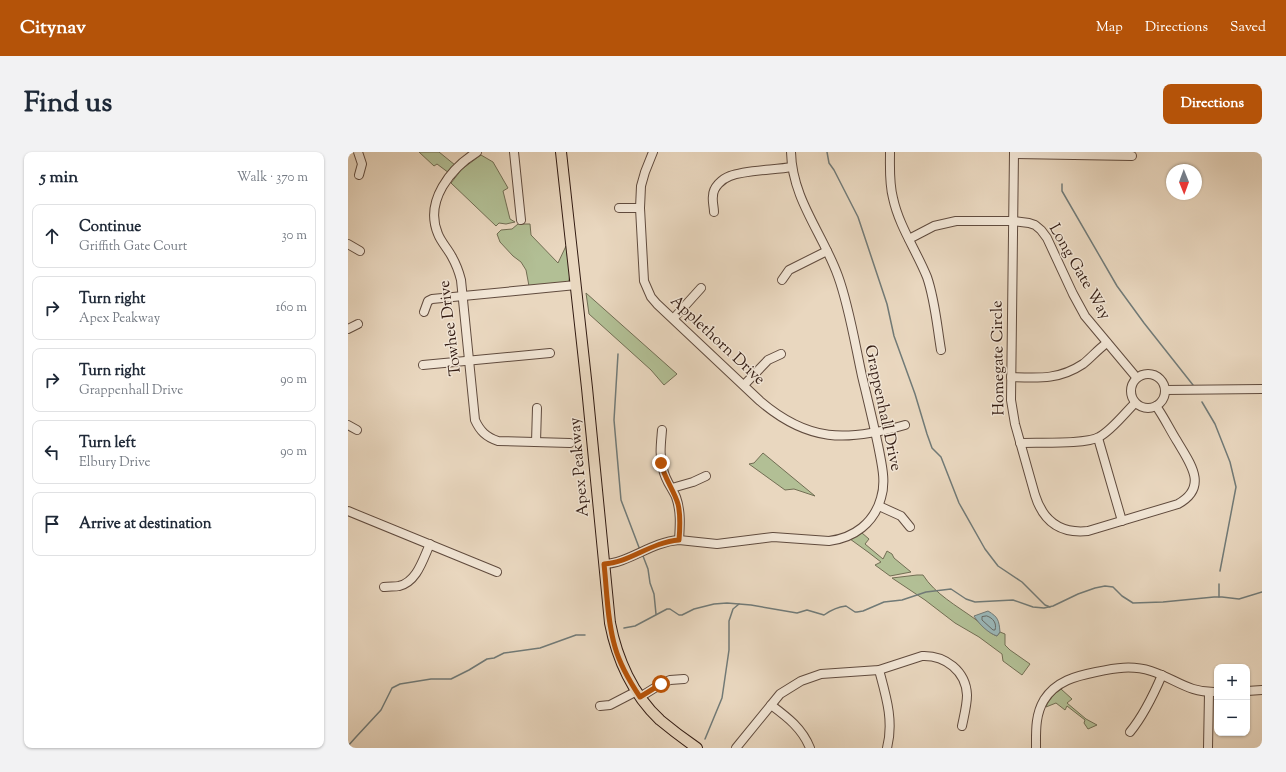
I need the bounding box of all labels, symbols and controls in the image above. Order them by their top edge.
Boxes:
text: Citynav [20,15,86,42]
text: Map [1096,18,1123,38]
text: Directions [1145,18,1208,38]
text: Saved [1230,18,1266,38]
text: Find us [24,84,112,124]
button: Directions [1163,84,1262,124]
north arrow [1166,164,1202,200]
text: 5 min [40,166,78,190]
text: Walk · 370 m [237,169,308,187]
text: Continue [79,217,141,238]
street label: Long Gate Way [1042,220,1116,324]
icon: ahead [41,225,63,247]
text: 30 m [281,227,307,245]
text: Griffith Gate Court [79,238,187,256]
street label: Towhee Drive [434,279,468,377]
text: Turn right [79,289,145,310]
street label: Applethorn Drive [664,291,770,391]
icon: right [41,297,63,319]
text: 160 m [276,299,307,317]
street label: Homegate Circle [986,300,1012,416]
text: Apex Peakway [79,310,160,328]
street label: Grappenhall Drive [857,343,907,473]
text: Turn right [79,361,145,382]
icon: right [41,369,63,391]
text: 90 m [280,371,307,389]
text: Grappenhall Drive [79,382,183,400]
street label: Apex Peakway [564,416,596,518]
text: Turn left [79,433,136,454]
icon: left [41,441,63,463]
text: 90 m [280,443,307,461]
text: Elbury Drive [79,454,151,472]
route end [652,454,670,472]
icon: arrive [41,513,63,535]
text: Arrive at destination [79,514,212,535]
map controls [1214,664,1250,736]
button: + [1214,664,1250,700]
route start [652,675,670,693]
button: − [1214,700,1250,736]

